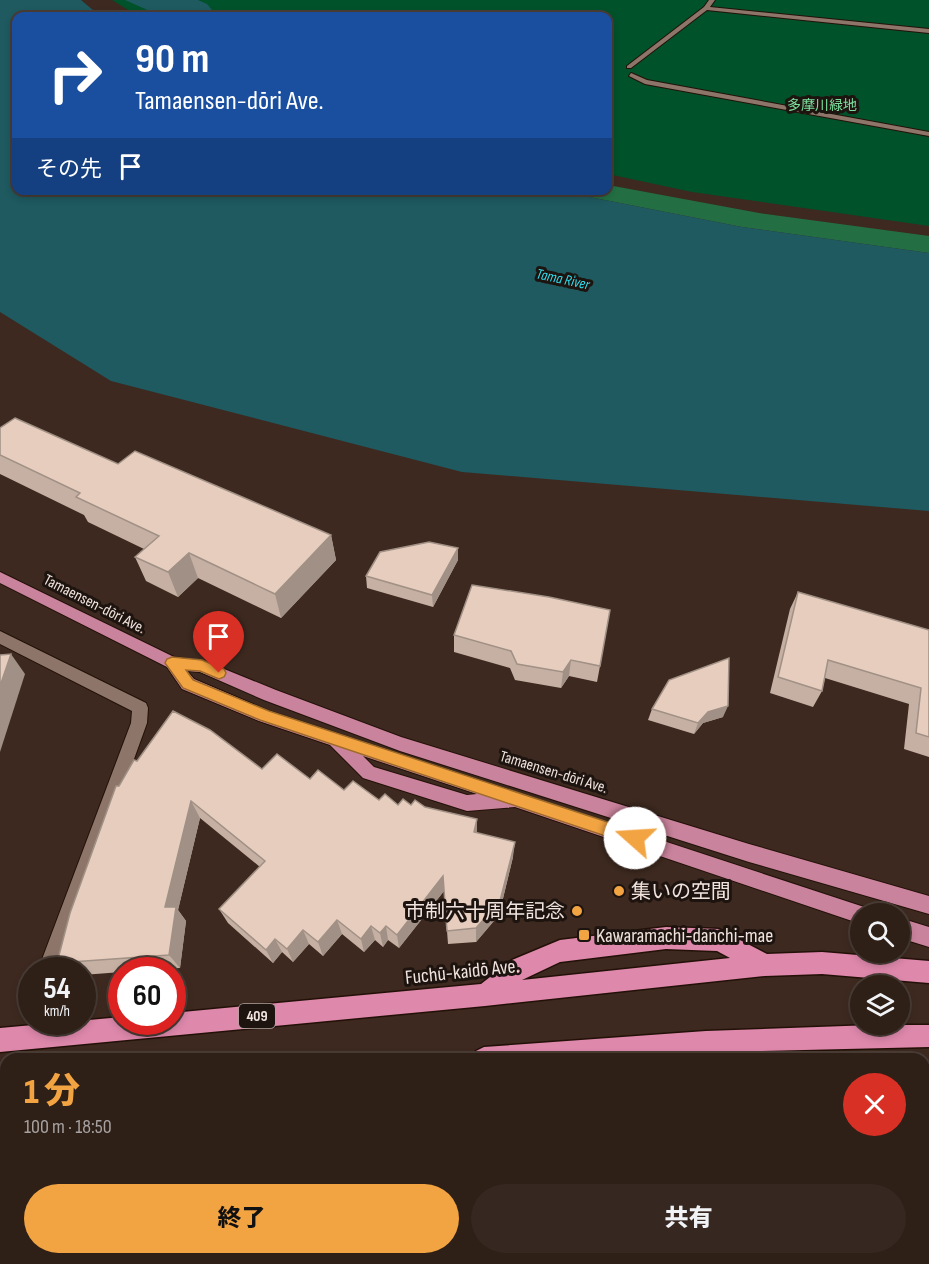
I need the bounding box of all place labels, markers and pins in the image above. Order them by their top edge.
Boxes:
pin [193,611,244,673]
place label: 集いの空間 [631,880,731,904]
marker: 集いの空間 [612,884,626,898]
place label: 市制六十周年記念 [405,900,565,924]
marker: 市制六十周年記念 [570,904,584,918]
place label: Kawaramachi-danchi-mae [596,924,773,948]
marker: Kawaramachi-danchi-mae [577,928,591,942]

